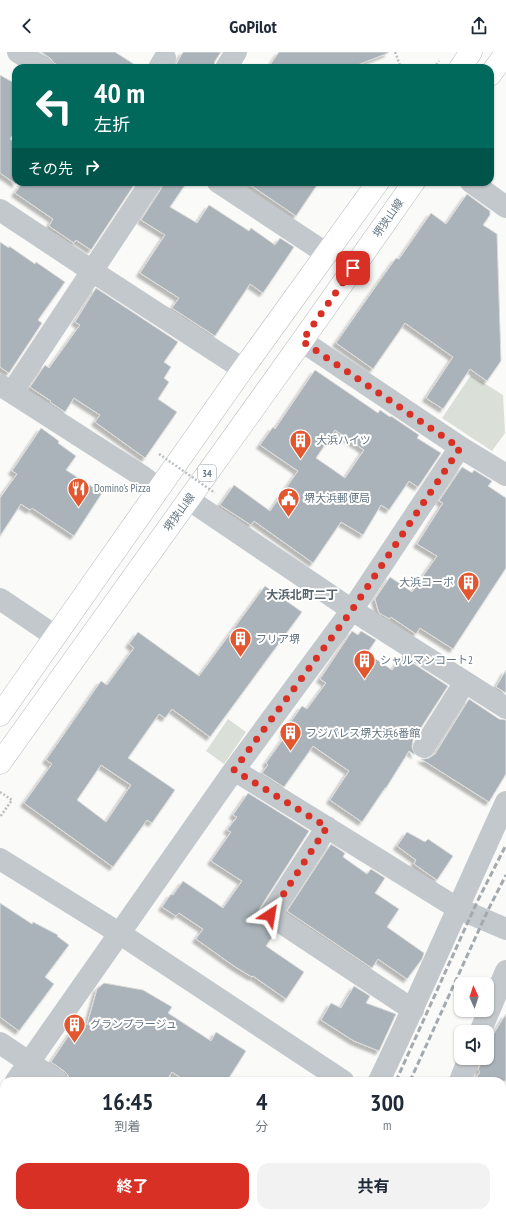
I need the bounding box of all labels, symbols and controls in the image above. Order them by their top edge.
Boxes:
icon: back [16,15,38,37]
text: GoPilot [229,15,277,38]
icon: share [468,15,490,37]
text: 40 m [94,74,145,111]
icon: left [28,80,80,132]
text: 左折 [94,113,130,136]
icon: right [81,156,103,178]
text: その先 [28,159,73,178]
street label: 堺狭山線 [370,196,406,240]
pin [336,251,370,285]
icon: arrive [342,257,364,279]
building icon: 大浜ハイツ [288,427,314,460]
place label: 大浜ハイツ [316,433,371,447]
road number: 34 [198,465,216,481]
restaurant icon: Domino's Pizza [65,475,91,508]
place label: Domino's Pizza [94,481,150,495]
public building icon: 堺大浜郵便局 [276,485,302,518]
street label: 堺狭山線 [160,490,198,534]
place label: 堺大浜郵便局 [304,491,370,505]
building icon: 大浜コーポ [456,569,482,602]
place label: 大浜コーポ [399,575,454,589]
district label: 大浜北町二丁 [266,587,338,602]
building icon: フリア堺 [227,626,253,659]
place label: フリア堺 [256,632,300,646]
building icon: シャルマンコート2 [352,647,378,680]
place label: シャルマンコート2 [380,653,473,667]
building icon: フジパレス堺大浜6番館 [278,720,304,753]
place label: フジパレス堺大浜6番館 [306,726,420,740]
position arrow [249,894,291,936]
north arrow [454,977,494,1017]
map controls [454,977,494,1065]
building icon: グランプラージュ [62,1011,88,1044]
place label: グランプラージュ [90,1017,177,1031]
button: sound [454,1025,494,1065]
text: 16:45 [102,1086,154,1117]
text: 4 [256,1086,267,1117]
text: 300 [370,1087,404,1118]
text: m [383,1117,391,1134]
text: 到着 [115,1118,141,1135]
text: 分 [255,1118,268,1135]
button: 終了 [16,1163,249,1209]
button: 共有 [257,1163,490,1209]

